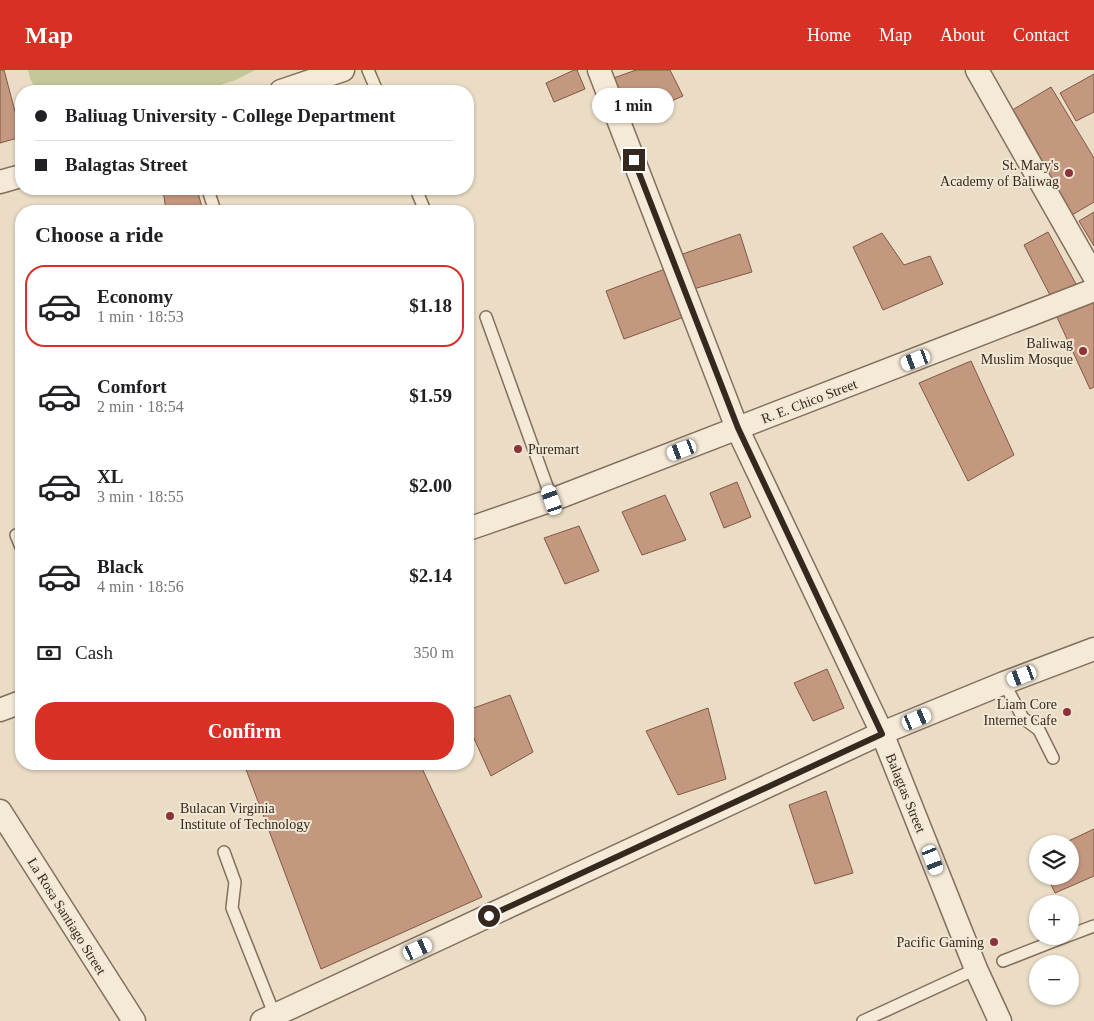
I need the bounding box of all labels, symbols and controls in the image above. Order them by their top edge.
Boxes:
text: Map [25,22,73,48]
text: Home [807,25,851,45]
text: Map [879,25,912,45]
text: About [940,25,985,45]
text: Contact [1013,25,1069,45]
callout: 1 min [593,88,675,122]
text: 1 min [614,97,652,114]
text: Baliuag University - College Department [65,105,395,126]
route end [623,149,645,171]
text: Balagtas Street [65,154,188,175]
place label: St. Mary's Academy of Baliwag [940,158,1059,189]
marker: St. Mary's Academy of Baliwag [1063,167,1075,179]
text: Choose a ride [35,222,163,247]
icon: car [37,284,82,329]
text: Economy [97,286,173,307]
text: $1.18 [409,295,452,316]
text: 1 min · 18:53 [97,308,184,325]
place label: Baliwag Muslim Mosque [981,336,1073,367]
marker: Baliwag Muslim Mosque [1077,345,1089,357]
car [899,348,932,372]
icon: car [37,374,82,419]
text: Comfort [97,376,167,397]
street label: R. E. Chico Street [759,376,859,427]
text: $1.59 [409,385,452,406]
text: 2 min · 18:54 [97,398,184,415]
car [665,438,698,462]
place label: Puremart [528,442,579,457]
marker: Puremart [512,443,524,455]
icon: car [37,464,82,509]
text: XL [97,466,123,487]
text: $2.00 [409,475,452,496]
car [540,483,563,517]
text: 3 min · 18:55 [97,488,184,505]
icon: car [37,554,82,599]
text: Black [97,556,143,577]
text: $2.14 [409,565,452,586]
text: 4 min · 18:56 [97,578,184,595]
icon: cash [35,639,63,667]
text: Cash [75,642,113,663]
text: 350 m [414,644,454,661]
car [1005,664,1038,688]
place label: Liam Core Internet Cafe [984,697,1057,728]
button: Confirm [35,702,454,760]
car [900,706,933,732]
marker: Liam Core Internet Cafe [1061,706,1073,718]
street label: Balagtas Street [883,751,928,835]
place label: Bulacan Virginia Institute of Technology [180,801,310,832]
marker: Bulacan Virginia Institute of Technology [164,810,176,822]
map controls [1029,835,1079,1005]
button: layers [1029,835,1079,885]
car [920,843,945,877]
street label: La Rosa Santiago Street [24,855,109,978]
button: + [1029,895,1079,945]
route start [478,905,500,927]
place label: Pacific Gaming [897,935,984,950]
car [401,936,434,962]
marker: Pacific Gaming [988,936,1000,948]
button: − [1029,955,1079,1005]

